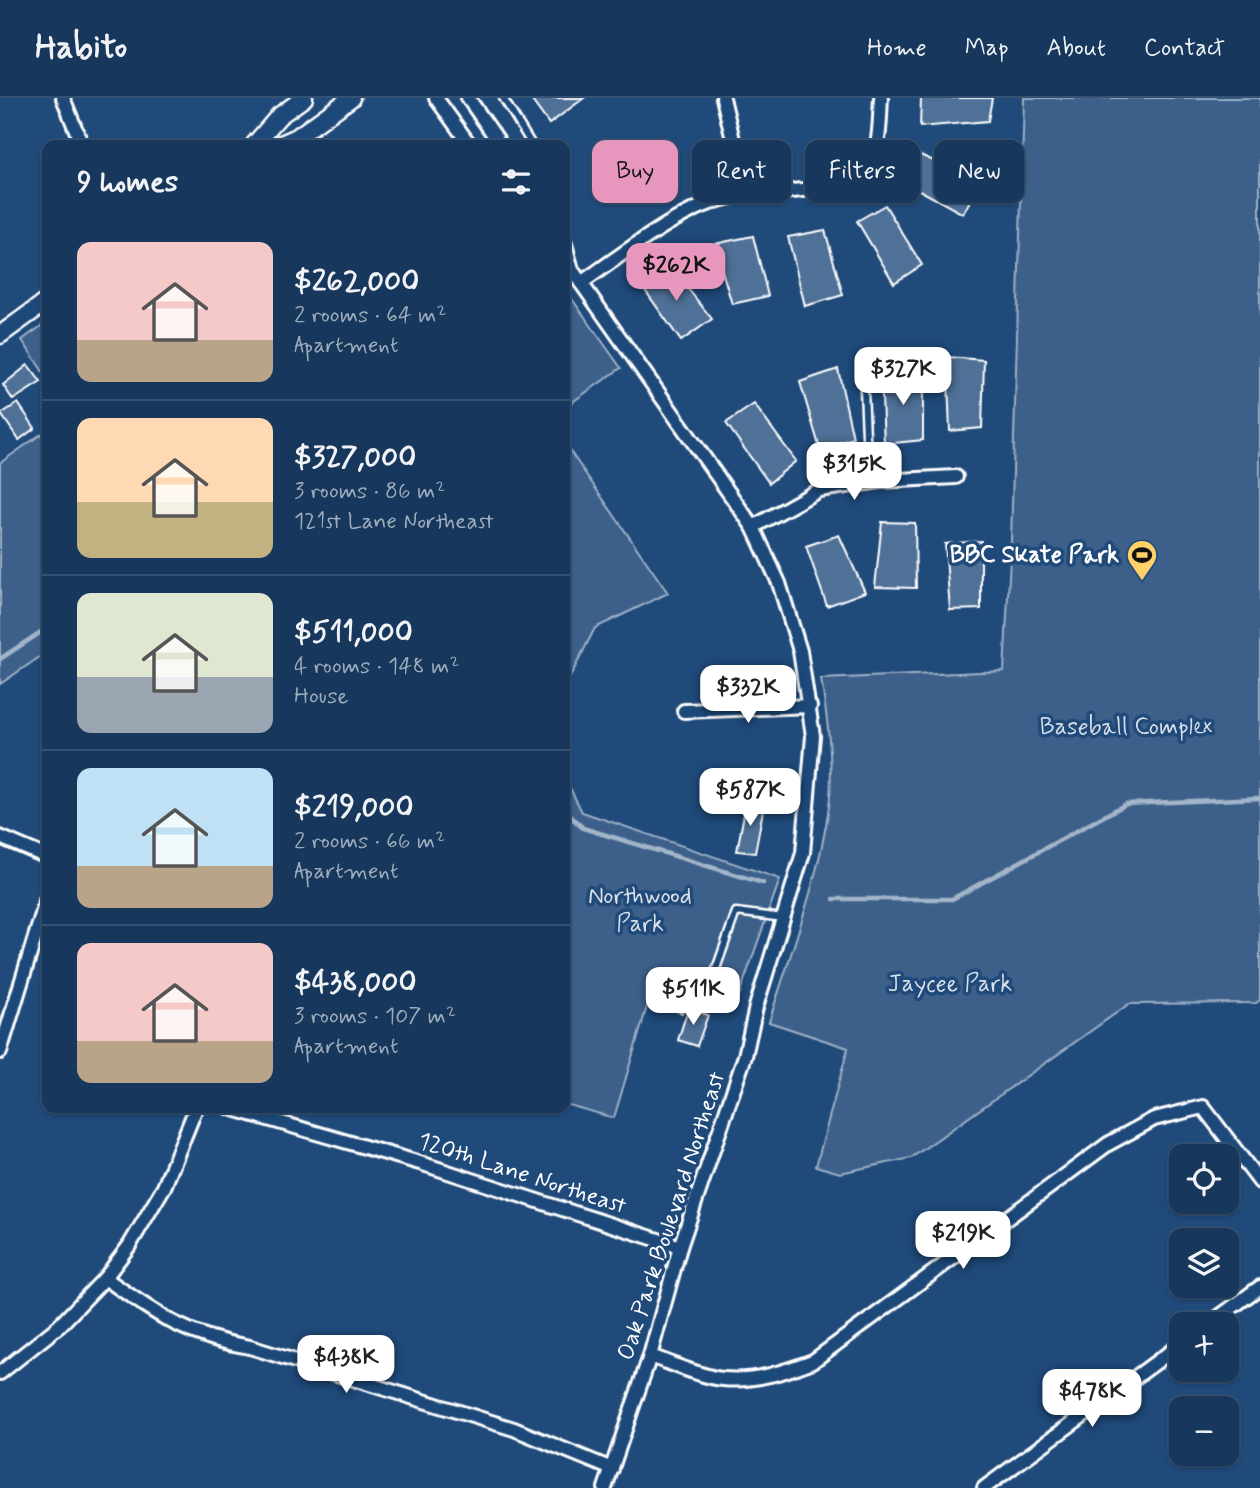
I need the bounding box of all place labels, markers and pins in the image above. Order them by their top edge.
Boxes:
pin: $262K [627,244,725,303]
pin: $327K [854,348,952,407]
pin: $315K [805,442,903,502]
sports icon: BBC Skate Park [1125,538,1159,582]
place label: BBC Skate Park [950,540,1119,571]
pin: $332K [699,666,797,725]
pin: $587K [701,768,799,828]
pin: $511K [644,968,742,1027]
pin: $219K [914,1212,1012,1271]
pin: $438K [297,1336,395,1395]
pin: $478K [1043,1370,1141,1429]

